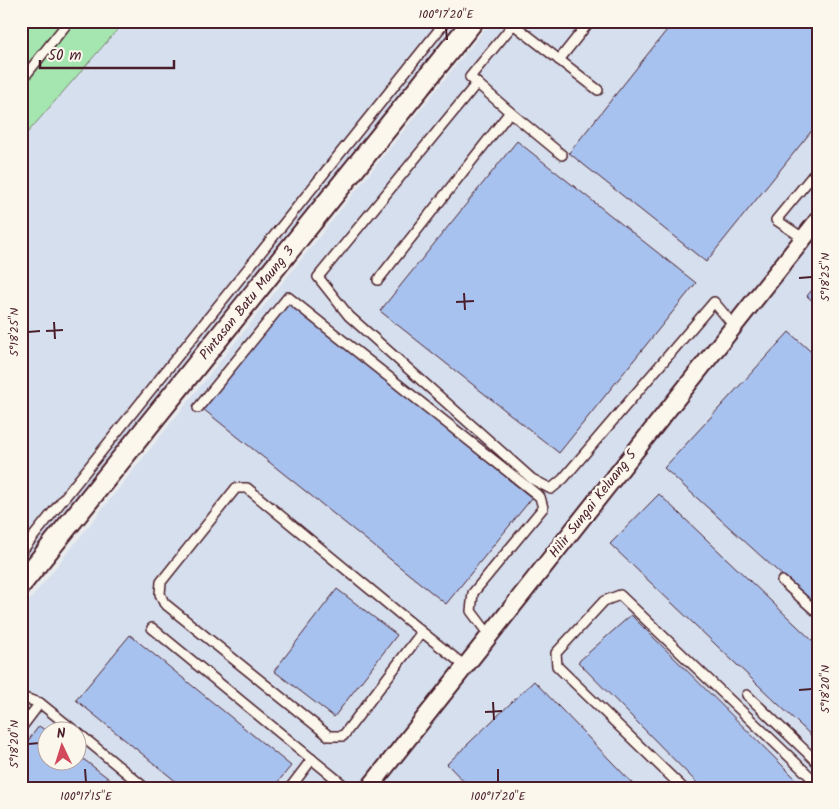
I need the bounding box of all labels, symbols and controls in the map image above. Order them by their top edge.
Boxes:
text: 100°17'20"E [419,5,474,24]
scale bar [40,38,174,70]
text: 50 m [48,44,82,68]
street label: Pintasan Batu Maung 3 [194,241,300,365]
text: 5°18'25"N [816,253,835,301]
text: 5°18'25"N [5,308,24,356]
street label: Hilir Sungai Keluang 5 [544,444,643,563]
text: 5°18'20"N [816,665,835,713]
text: 5°18'20"N [5,720,24,768]
north arrow [38,722,88,772]
text: N [56,723,66,745]
text: 100°17'15"E [60,787,113,806]
text: 100°17'20"E [471,787,526,806]

